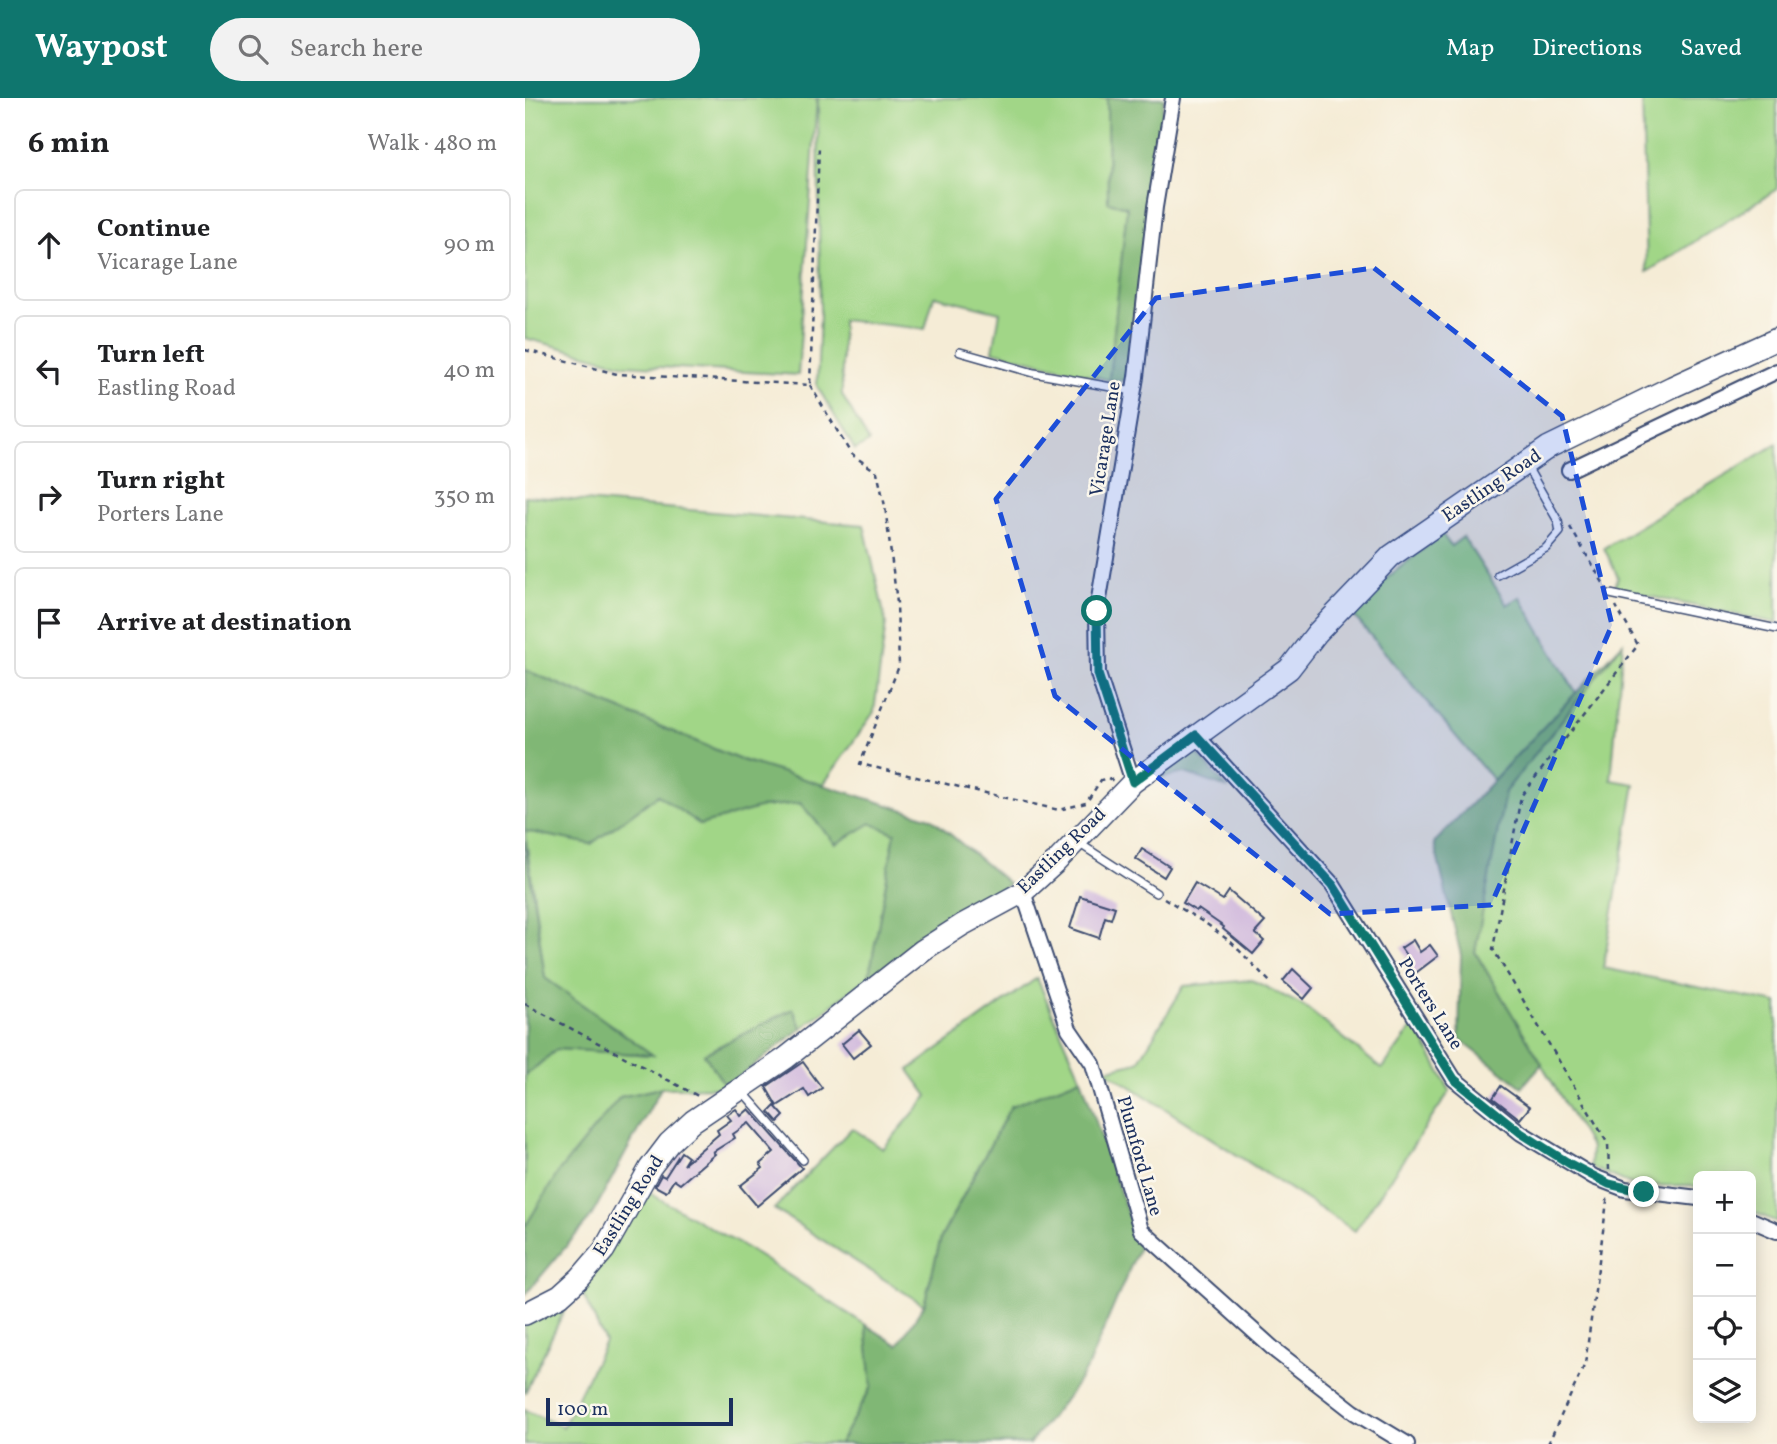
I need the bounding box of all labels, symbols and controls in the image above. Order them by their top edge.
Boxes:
search box [210,18,700,81]
text: Waypost [35,26,168,72]
icon: search [234,30,272,68]
text: Search here [290,31,423,67]
text: Map [1446,32,1494,66]
text: Directions [1532,32,1642,66]
text: Saved [1680,32,1742,66]
text: 6 min [28,123,110,165]
text: Walk · 480 m [367,128,497,160]
text: Continue [97,211,210,247]
icon: ahead [30,226,68,264]
text: 90 m [444,229,495,261]
text: Vicarage Lane [97,247,238,279]
text: Turn left [97,337,205,373]
icon: left [30,352,68,390]
text: 40 m [443,355,495,387]
text: Eastling Road [97,373,236,405]
street label: Vicarage Lane [1084,380,1128,498]
street label: Eastling Road [1437,443,1547,529]
text: Turn right [97,463,225,499]
icon: right [30,478,68,516]
text: 350 m [434,481,495,513]
text: Porters Lane [97,499,224,531]
route start [1081,595,1112,626]
icon: arrive [30,604,68,642]
text: Arrive at destination [97,605,352,641]
street label: Eastling Road [1012,802,1112,900]
street label: Porters Lane [1391,953,1469,1055]
street label: Plumford Lane [1109,1093,1169,1219]
street label: Eastling Road [588,1150,670,1262]
map controls [1693,1171,1756,1423]
button: + [1693,1171,1756,1234]
route end [1628,1176,1659,1207]
button: − [1693,1234,1756,1297]
button: locate [1693,1297,1756,1360]
button: layers [1693,1360,1756,1423]
scale bar [546,1395,733,1427]
text: 100 m [557,1397,608,1423]

